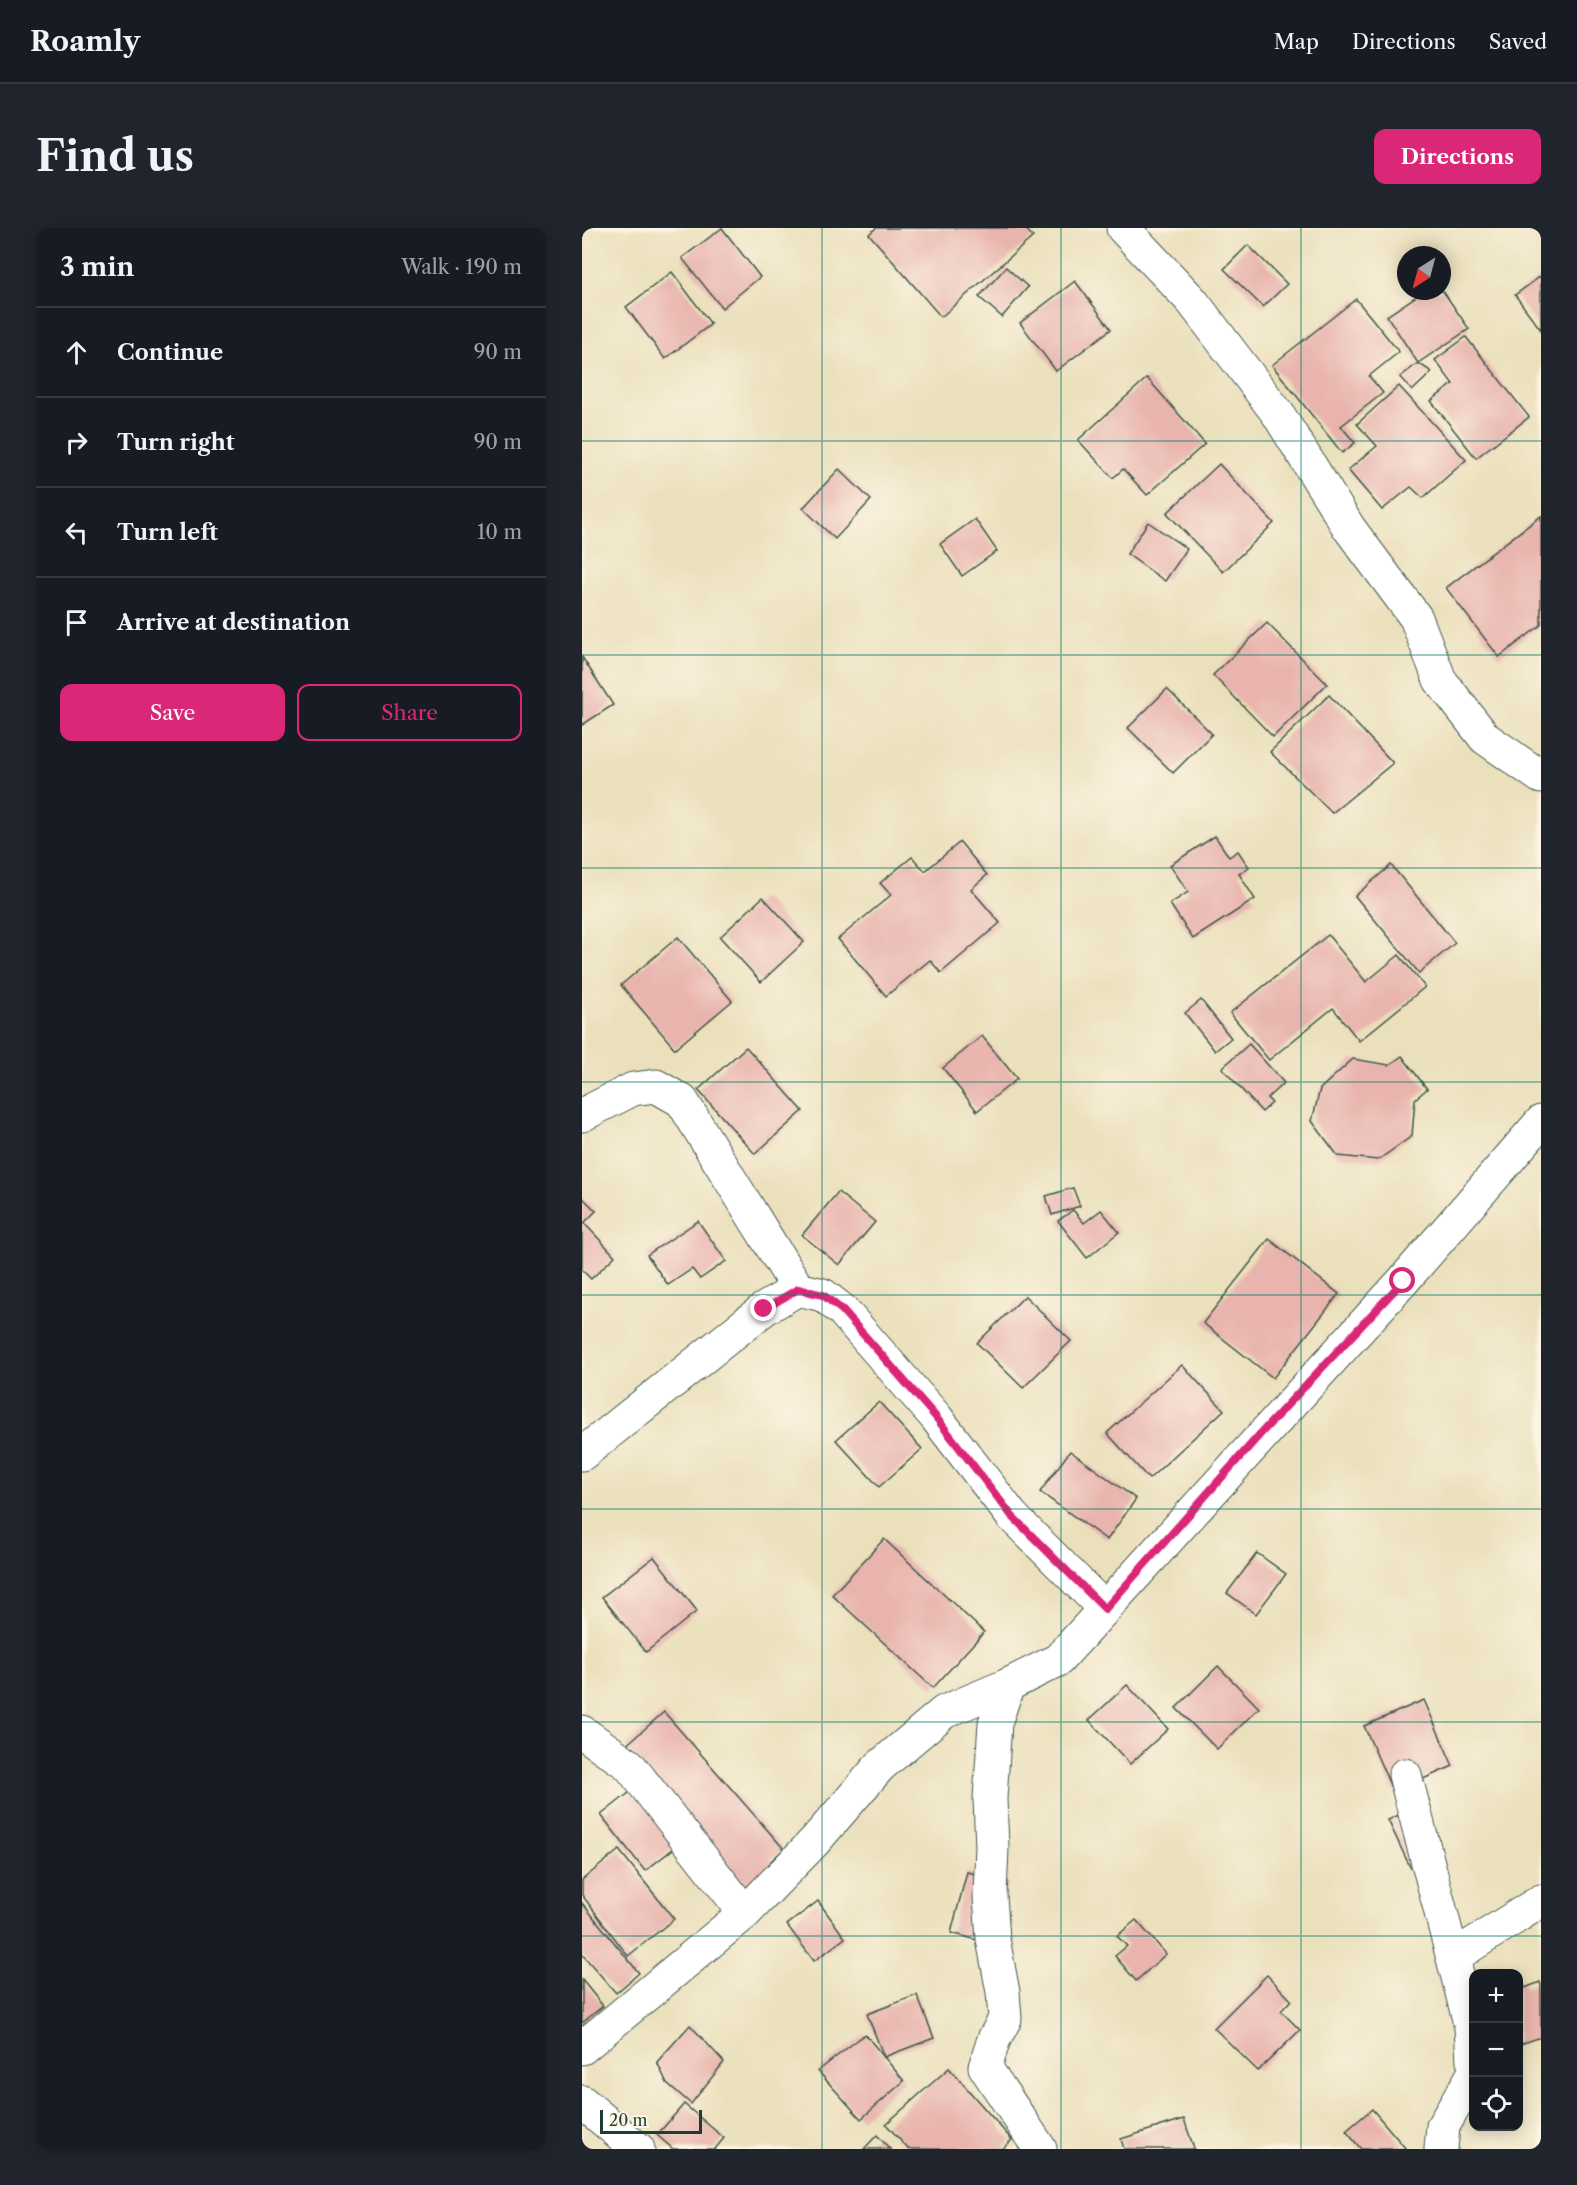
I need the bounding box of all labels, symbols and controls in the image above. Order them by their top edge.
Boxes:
text: Roamly [30,24,140,58]
text: Map [1274,29,1319,54]
text: Directions [1352,29,1456,54]
text: Saved [1489,29,1547,54]
button: Directions [1374,129,1541,184]
text: Find us [36,130,194,182]
north arrow [1397,246,1451,300]
text: 3 min [60,251,134,283]
text: Walk · 190 m [401,255,522,279]
icon: ahead [60,336,93,369]
text: Continue [117,339,223,366]
text: 90 m [474,340,522,364]
icon: right [60,426,93,459]
text: Turn right [117,429,235,456]
text: 90 m [474,430,522,454]
icon: left [60,516,93,549]
text: Turn left [117,519,218,546]
text: 10 m [477,520,522,544]
icon: arrive [60,606,93,639]
text: Arrive at destination [117,609,350,636]
button: Save [60,684,285,741]
button: Share [297,684,522,741]
route start [1389,1267,1415,1293]
route end [750,1295,776,1321]
map controls [1469,1969,1523,2131]
button: + [1469,1969,1523,2023]
button: − [1469,2023,1523,2077]
button: locate [1469,2077,1523,2131]
scale bar [600,2107,702,2134]
text: 20 m [609,2110,648,2130]

